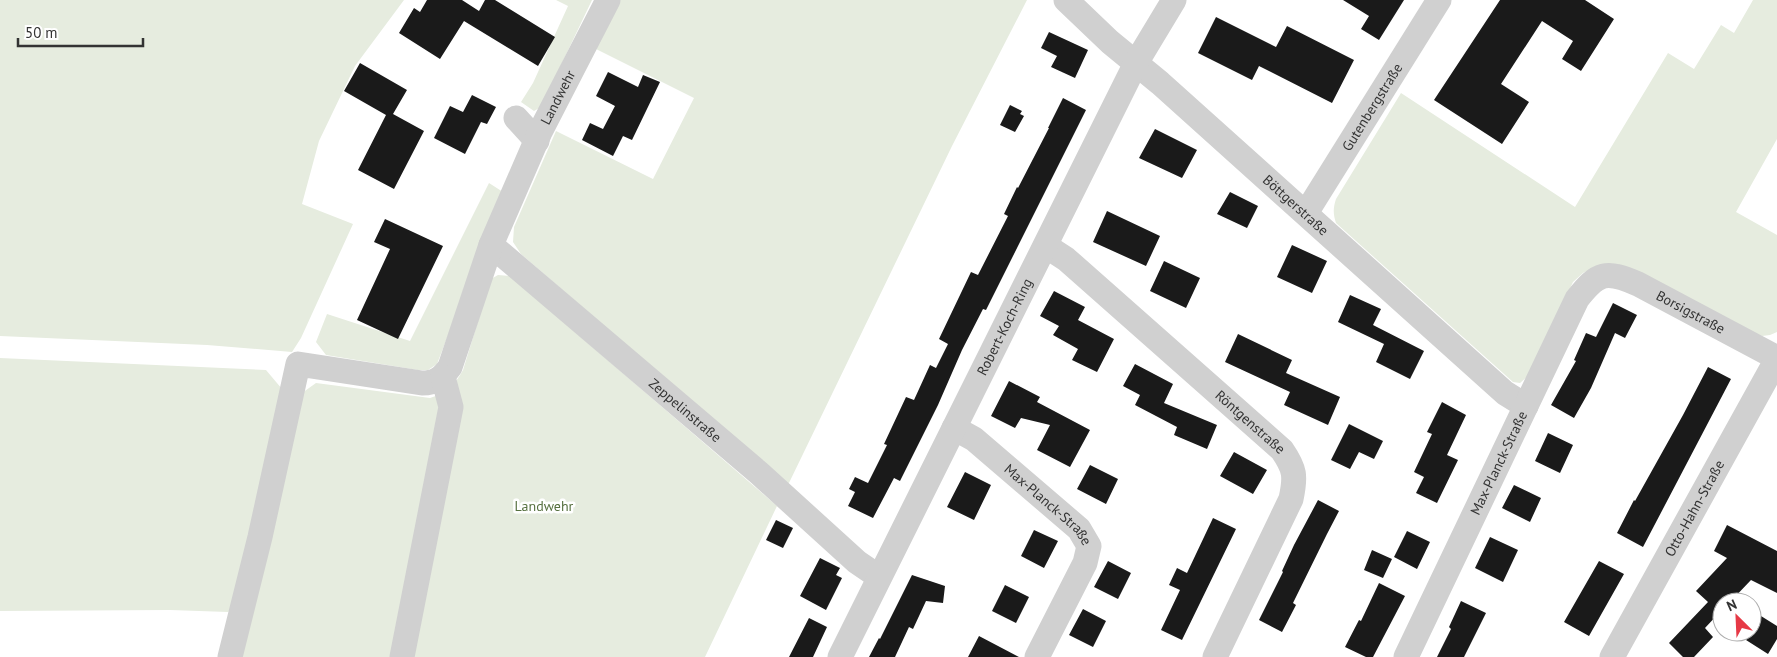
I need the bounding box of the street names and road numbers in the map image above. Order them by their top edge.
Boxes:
street label: Gutenbergstraße [1338,60,1406,154]
street label: Landwehr [536,67,579,128]
street label: Böttgerstraße [1259,171,1332,239]
street label: Robert-Koch-Ring [973,275,1036,378]
street label: Borsigstraße [1653,286,1728,338]
street label: Zeppelinstraße [645,374,725,446]
street label: Röntgenstraße [1212,386,1289,458]
street label: Max-Planck-Straße [1466,408,1531,518]
street label: Otto-Hahn-Straße [1660,457,1728,560]
street label: Max-Planck-Straße [1001,460,1096,549]

